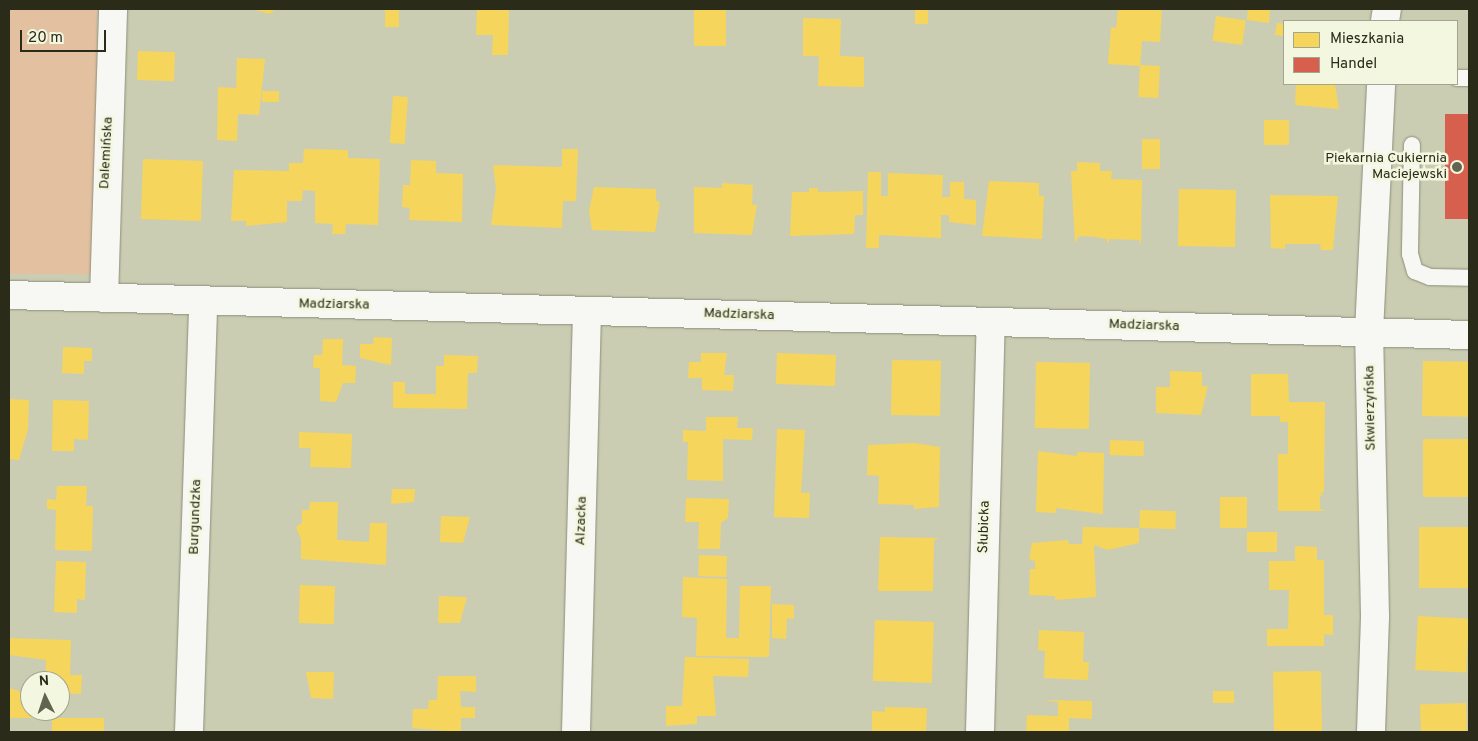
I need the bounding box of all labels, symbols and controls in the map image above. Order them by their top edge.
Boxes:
scale bar [22,20,109,52]
legend [1283,20,1458,85]
text: 20 m [28,29,63,48]
text: Mieszkania [1330,30,1404,49]
text: Handel [1330,55,1377,74]
street label: Dalemińska [97,116,117,190]
place label: Piekarnia Cukiernia Maciejewski [1325,151,1447,184]
marker: Piekarnia Cukiernia Maciejewski [1451,161,1463,173]
street label: Madziarska [298,296,370,314]
street label: Madziarska [703,305,775,325]
street label: Madziarska [1108,316,1180,336]
street label: Skwierzyńska [1362,365,1380,451]
street label: Burgundzka [186,479,206,555]
street label: Alzacka [573,496,591,546]
street label: Słubicka [976,500,994,554]
north arrow [20,671,70,721]
text: N [38,673,50,690]

